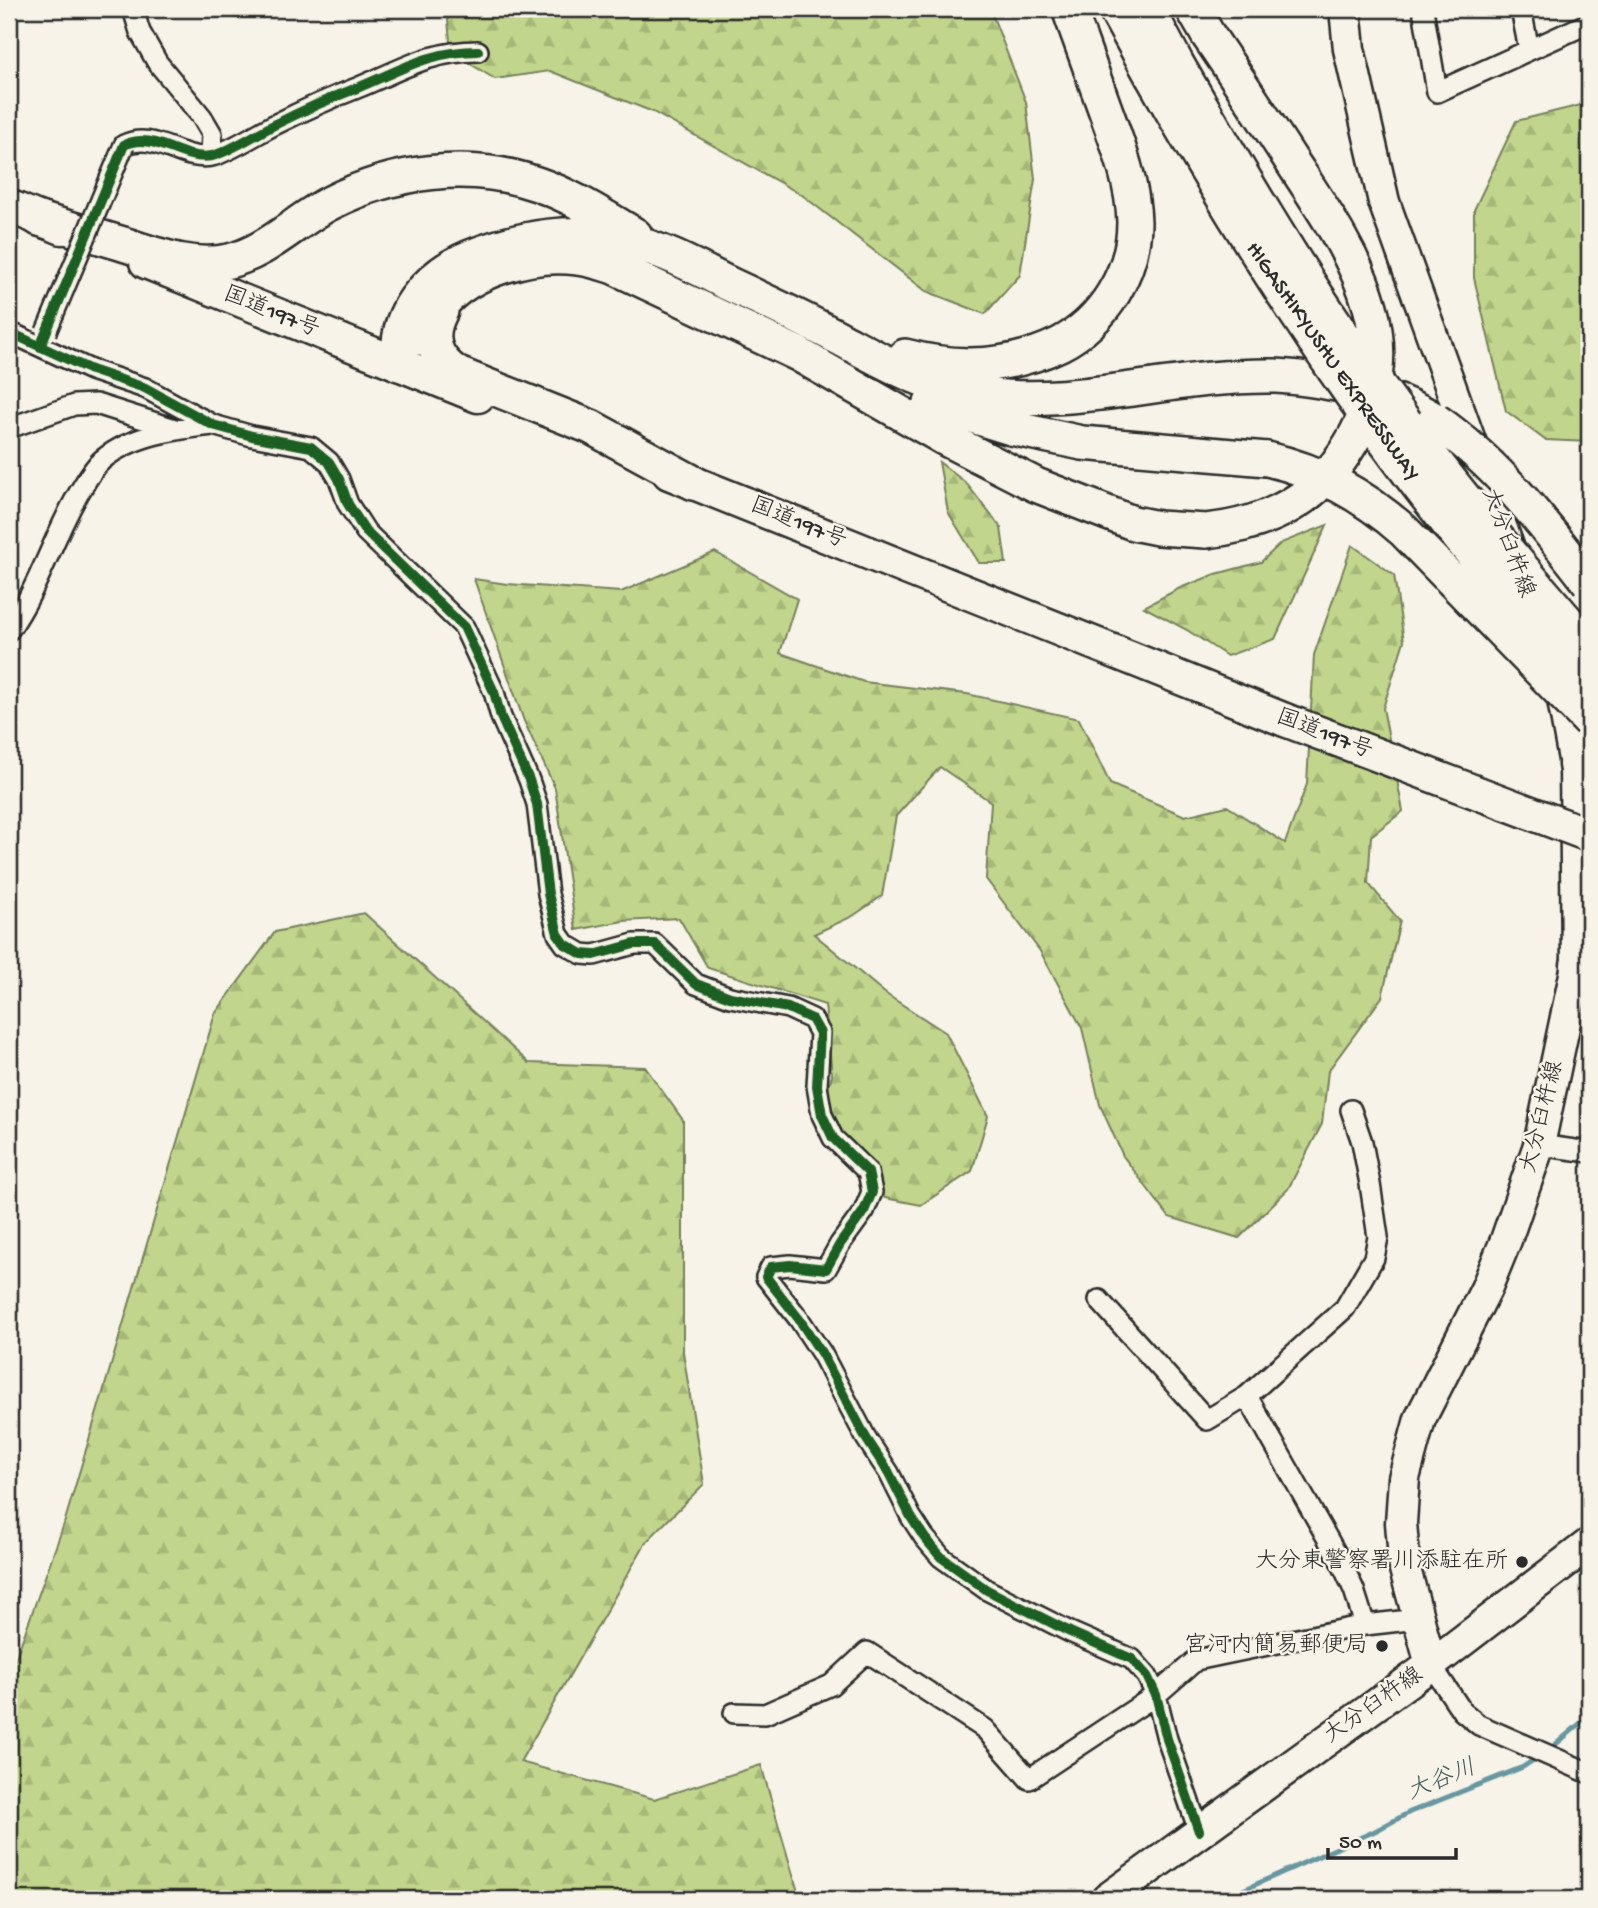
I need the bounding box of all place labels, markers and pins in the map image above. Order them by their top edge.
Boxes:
place label: 大分東警察署川添駐在所 [1255,1548,1508,1576]
marker: 大分東警察署川添駐在所 [1514,1554,1530,1570]
place label: 宮河内簡易郵便局 [1184,1632,1368,1660]
marker: 宮河内簡易郵便局 [1374,1638,1390,1654]

